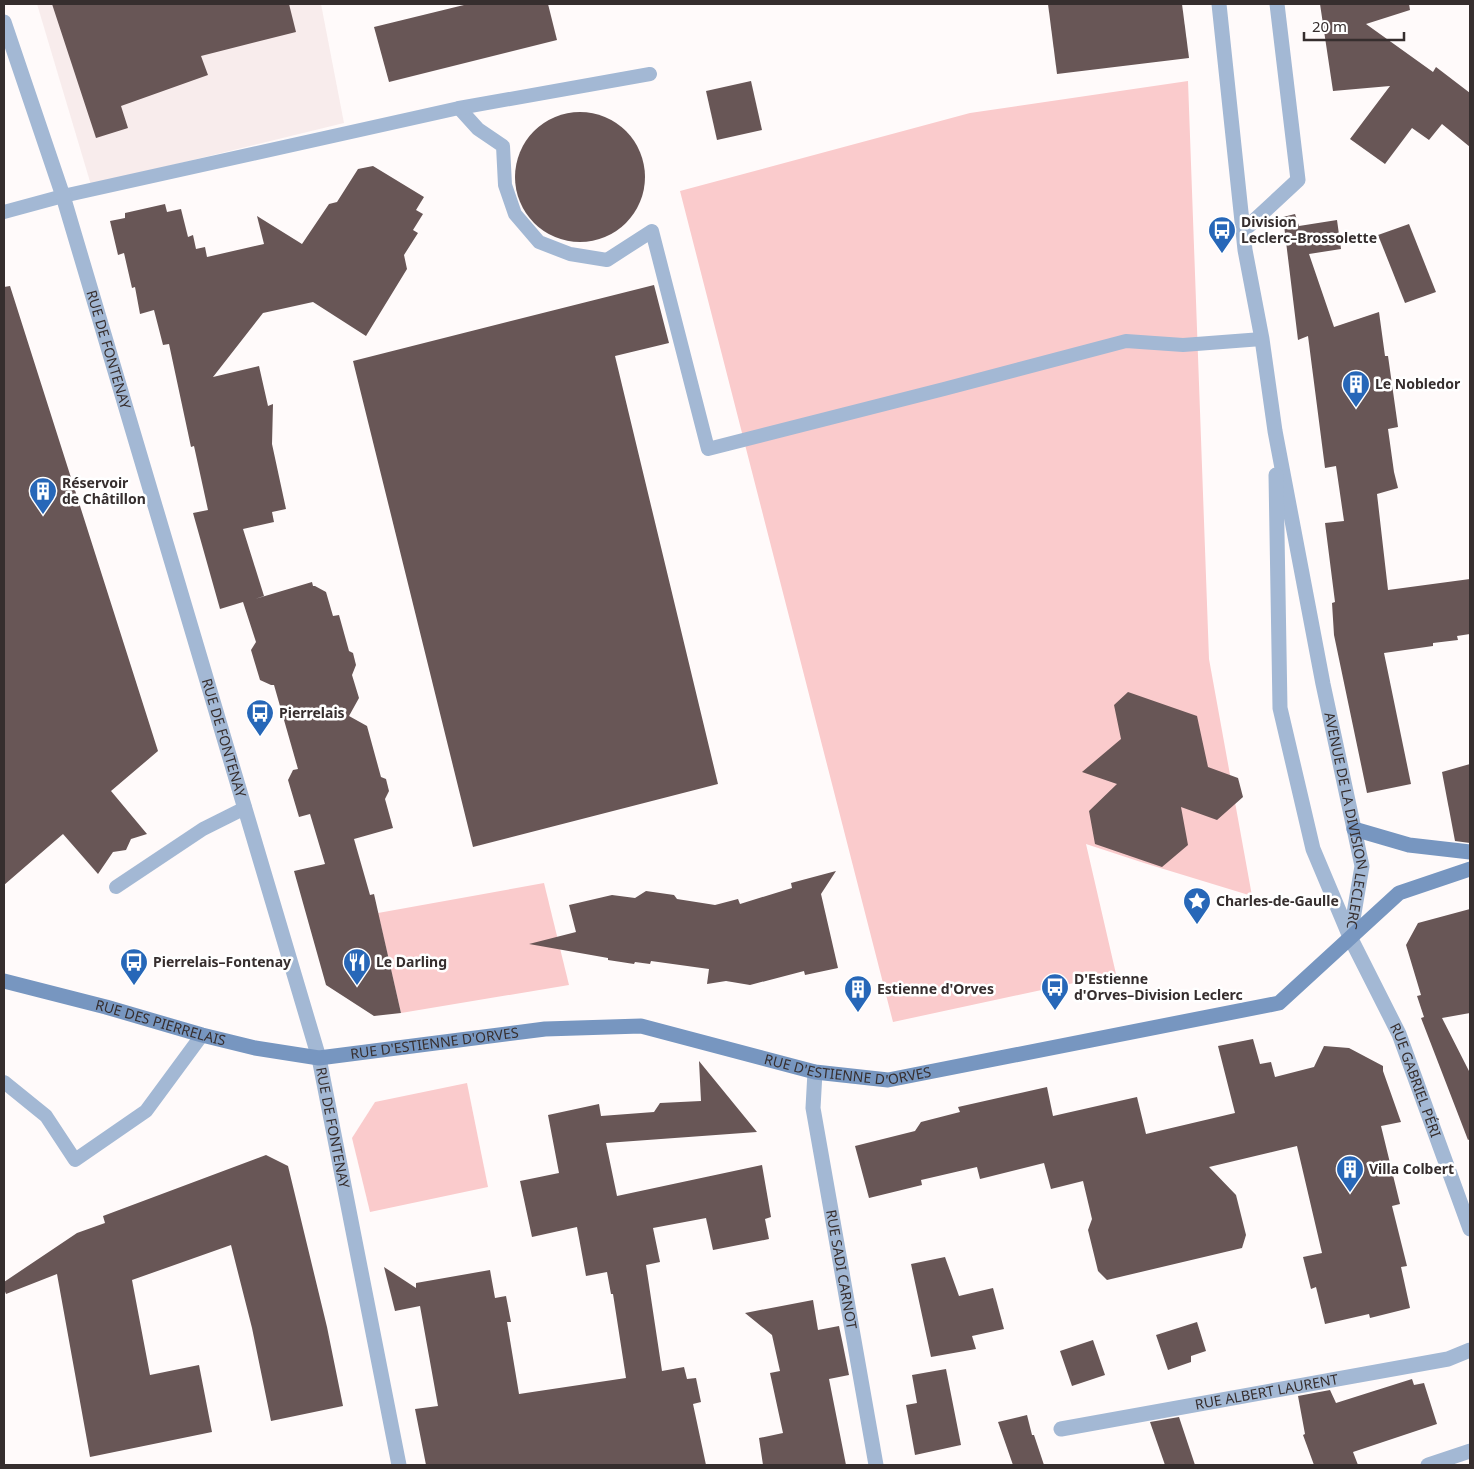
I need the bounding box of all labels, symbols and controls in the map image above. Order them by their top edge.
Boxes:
scale bar [1304,10,1404,42]
text: 20 m [1312,16,1347,36]
place label: Division Leclerc–Brossolette [1241,212,1377,247]
bus stop icon: Division Leclerc–Brossolette [1207,215,1237,254]
street label: RUE DE FONTENAY [82,288,136,411]
building icon: Le Nobledor [1341,369,1371,408]
place label: Le Nobledor [1375,374,1461,393]
place label: Réservoir de Châtillon [62,473,146,508]
building icon: Réservoir de Châtillon [28,476,58,515]
street label: RUE DE FONTENAY [198,676,251,800]
bus stop icon: Pierrelais [245,698,275,737]
place label: Pierrelais [279,703,345,722]
street label: AVENUE DE LA DIVISION LECLERC [1320,710,1373,931]
place icon: Charles-de-Gaulle [1182,886,1212,925]
place label: Charles-de-Gaulle [1216,891,1339,910]
bus stop icon: Pierrelais–Fontenay [119,947,149,986]
restaurant icon: Le Darling [342,947,372,986]
place label: Pierrelais–Fontenay [153,952,291,971]
place label: Le Darling [376,952,447,971]
place label: D'Estienne d'Orves–Division Leclerc [1074,969,1243,1004]
bus stop icon: D'Estienne d'Orves–Division Leclerc [1040,972,1070,1011]
building icon: Estienne d'Orves [843,974,873,1013]
place label: Estienne d'Orves [877,979,994,998]
street label: RUE DES PIERRELAIS [93,995,228,1050]
street label: RUE GABRIEL PÉRI [1386,1019,1446,1140]
street label: RUE D'ESTIENNE D'ORVES [349,1022,520,1063]
street label: RUE D'ESTIENNE D'ORVES [762,1049,933,1089]
street label: RUE DE FONTENAY [312,1065,354,1190]
building icon: Villa Colbert [1335,1154,1365,1193]
place label: Villa Colbert [1369,1159,1454,1178]
street label: RUE SADI CARNOT [822,1208,862,1331]
street label: RUE ALBERT LAURENT [1193,1369,1340,1414]

